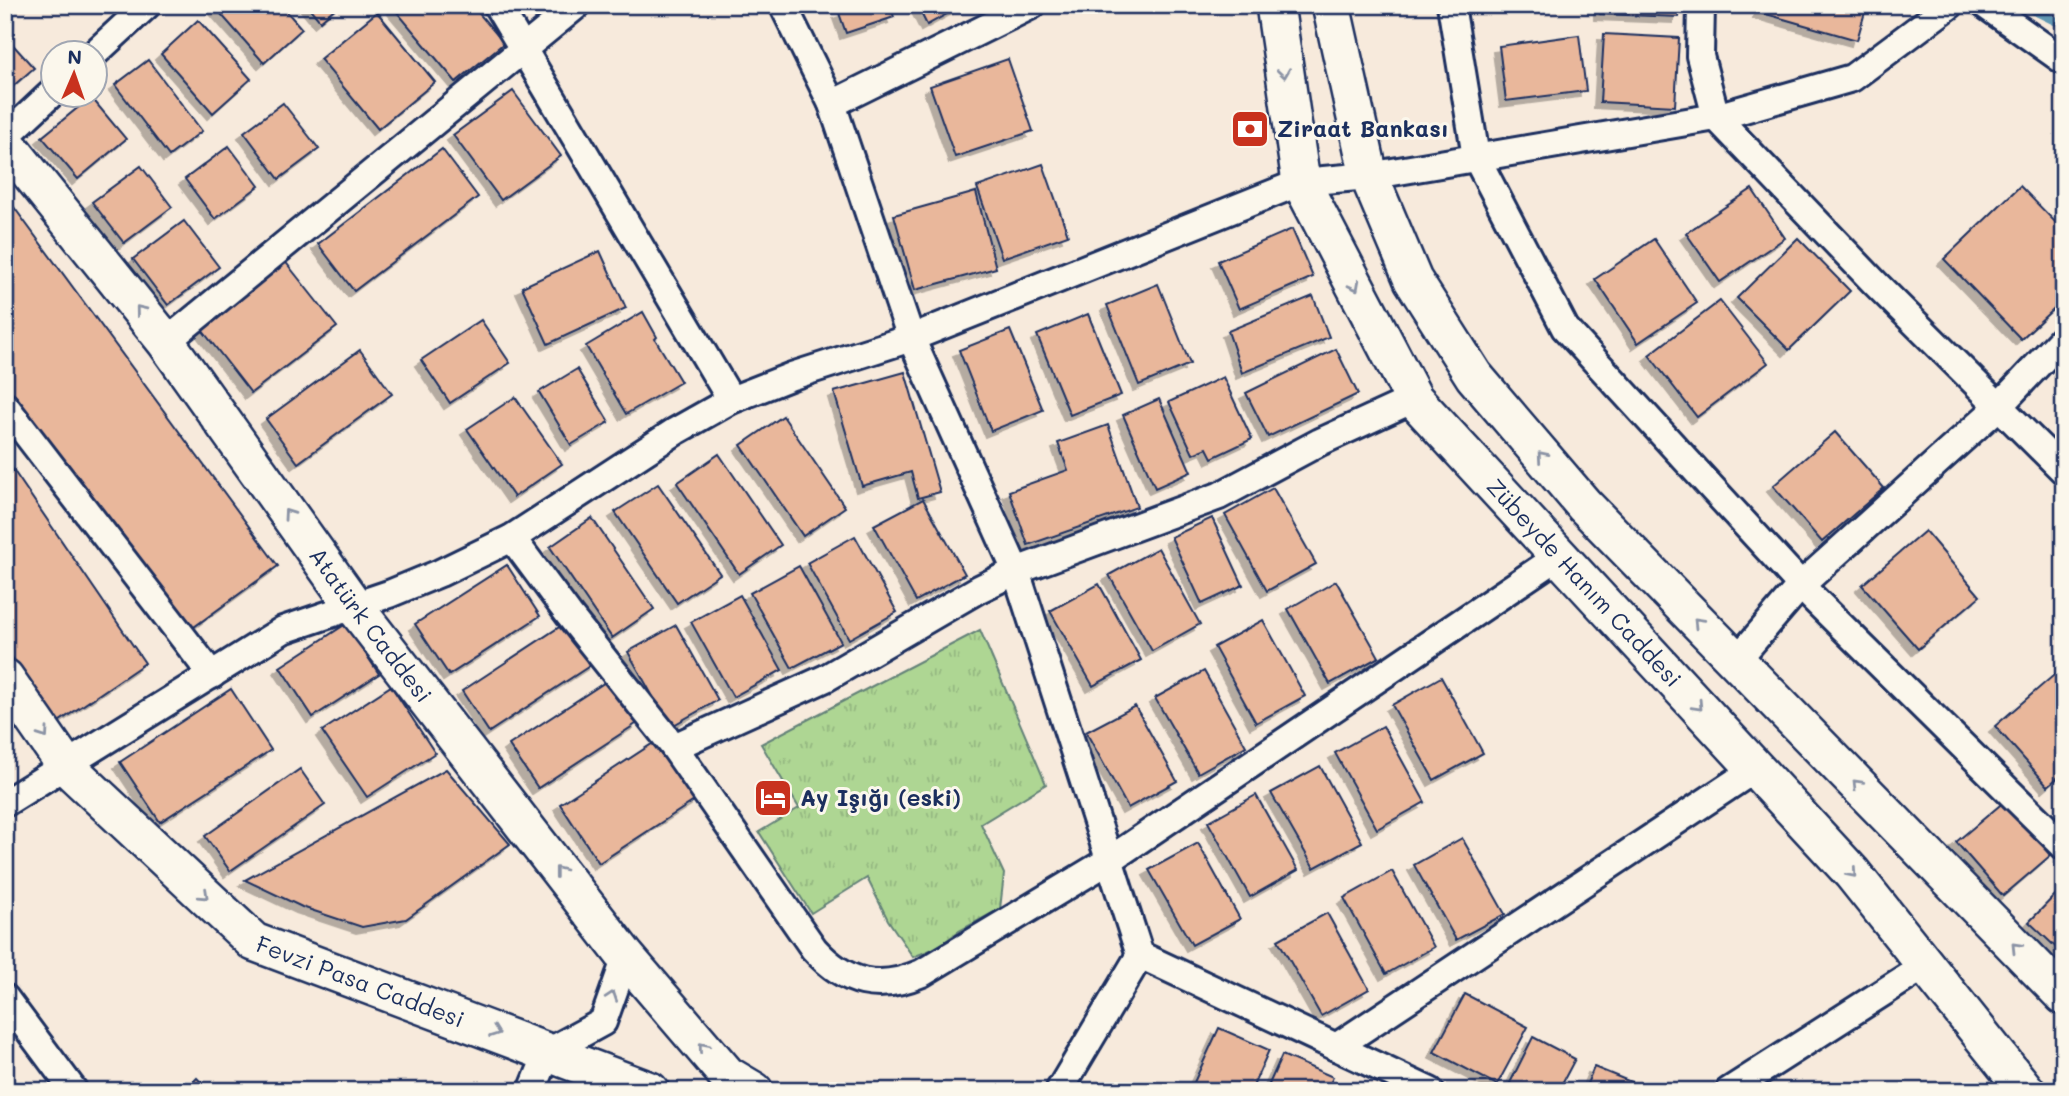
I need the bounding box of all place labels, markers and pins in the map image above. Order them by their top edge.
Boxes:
bank icon: Ziraat Bankası [1229,108,1271,150]
place label: Ziraat Bankası [1277,113,1449,143]
hotel icon: Ay Işığı (eski) [752,777,794,819]
place label: Ay Işığı (eski) [800,782,961,813]

